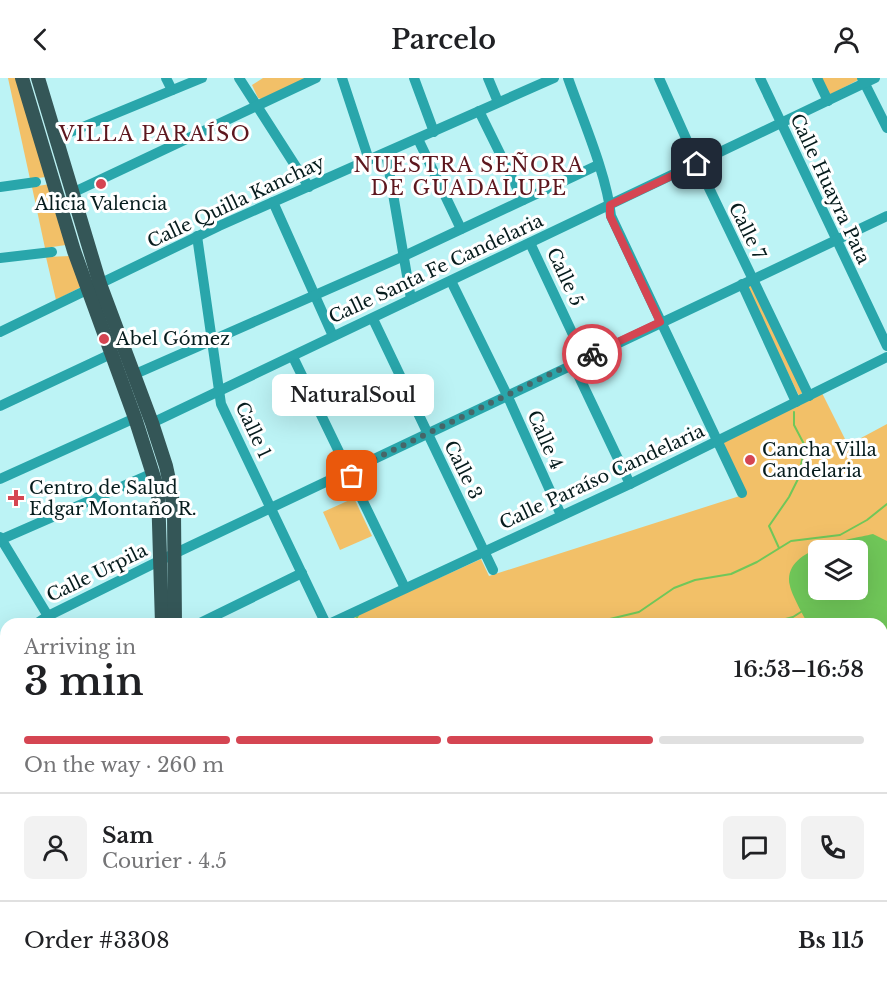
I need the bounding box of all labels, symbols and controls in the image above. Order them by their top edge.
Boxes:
icon: back [24,23,57,56]
text: Parcelo [391,23,496,56]
icon: person [830,23,863,56]
street label: Calle Huayra Pata [785,110,875,268]
district label: VILLA PARAÍSO [58,121,251,146]
pin [671,138,722,189]
icon: home [680,147,713,180]
street label: Calle Quilla Kanchay [144,151,329,253]
district label: NUESTRA SEÑORA DE GUADALUPE [354,152,584,200]
marker: Alicia Valencia [94,177,108,191]
place label: Alicia Valencia [34,193,167,215]
street label: Calle 7 [724,199,771,264]
street label: Calle Santa Fe Candelaria [325,210,547,328]
street label: Calle 5 [542,244,588,310]
courier [562,324,622,384]
place label: Abel Gómez [115,328,230,350]
marker: Abel Gómez [97,332,111,346]
icon: bike [576,338,609,371]
callout: NaturalSoul [271,374,433,416]
text: NaturalSoul [290,383,416,407]
street label: Calle 1 [230,398,276,462]
street label: Calle 4 [522,407,568,473]
street label: Calle Paraíso Candelaria [496,420,708,534]
street label: Calle 3 [439,437,487,503]
place label: Cancha Villa Candelaria [762,439,877,482]
pin [326,450,377,501]
marker: Cancha Villa Candelaria [743,453,757,467]
icon: bag [335,459,368,492]
place label: Centro de Salud Edgar Montaño R. [29,477,197,520]
marker: Centro de Salud Edgar Montaño R. [7,489,25,507]
street label: Calle Urpila [43,539,151,607]
map controls [808,540,868,600]
button: layers [808,540,868,600]
text: Arriving in [24,635,136,659]
text: 16:53–16:58 [734,656,864,683]
text: 3 min [24,657,144,706]
text: On the way · 260 m [24,753,224,777]
button: person [24,816,87,879]
button: chat [723,816,786,879]
button: phone [801,816,864,879]
text: Sam [102,822,154,849]
text: Courier · 4.5 [102,849,227,873]
text: Order #3308 [24,927,170,954]
text: Bs 115 [798,927,864,954]

